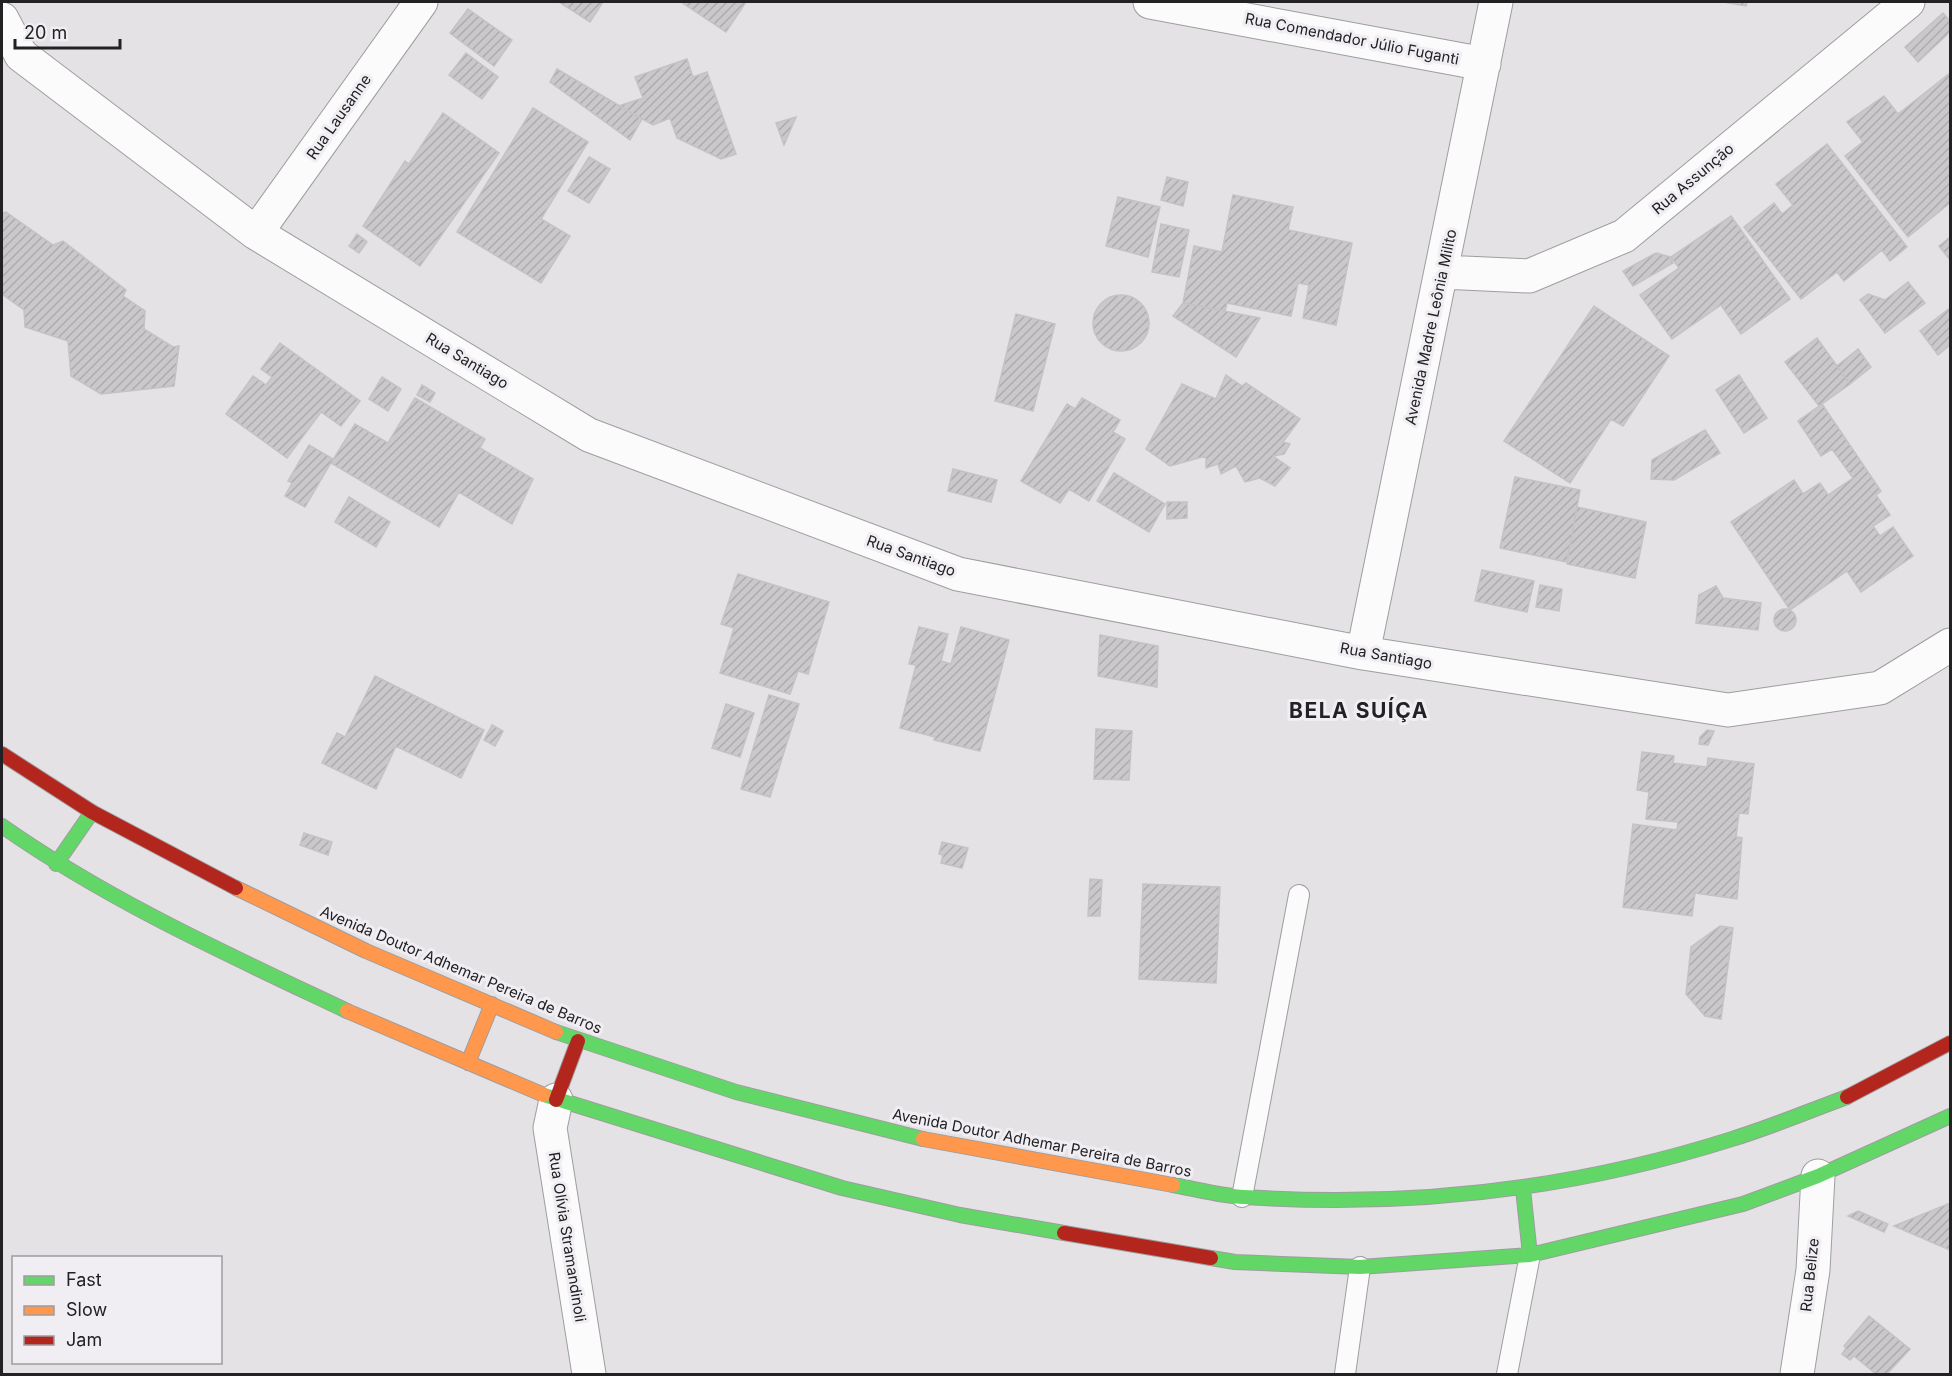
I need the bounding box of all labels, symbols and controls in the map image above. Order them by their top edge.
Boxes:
street label: Rua Comendador Júlio Fuganti [1243,8,1461,69]
scale bar [15,12,120,50]
text: 20 m [24,22,67,43]
street label: Rua Lausanne [302,70,375,163]
street label: Rua Assunção [1648,139,1738,218]
street label: Avenida Madre Leônia Milito [1400,227,1461,427]
street label: Rua Santiago [422,328,512,393]
street label: Rua Santiago [864,531,958,580]
street label: Rua Santiago [1339,638,1434,673]
district label: BELA SUÍÇA [1289,697,1429,723]
street label: Avenida Doutor Adhemar Pereira de Barros [317,901,605,1038]
street label: Avenida Doutor Adhemar Pereira de Barros [891,1104,1193,1181]
street label: Rua Olívia Stramandinoli [545,1151,590,1323]
street label: Rua Belize [1796,1237,1823,1313]
legend [12,1256,222,1364]
text: Fast [66,1269,102,1290]
text: Slow [66,1299,107,1320]
text: Jam [66,1329,102,1350]

